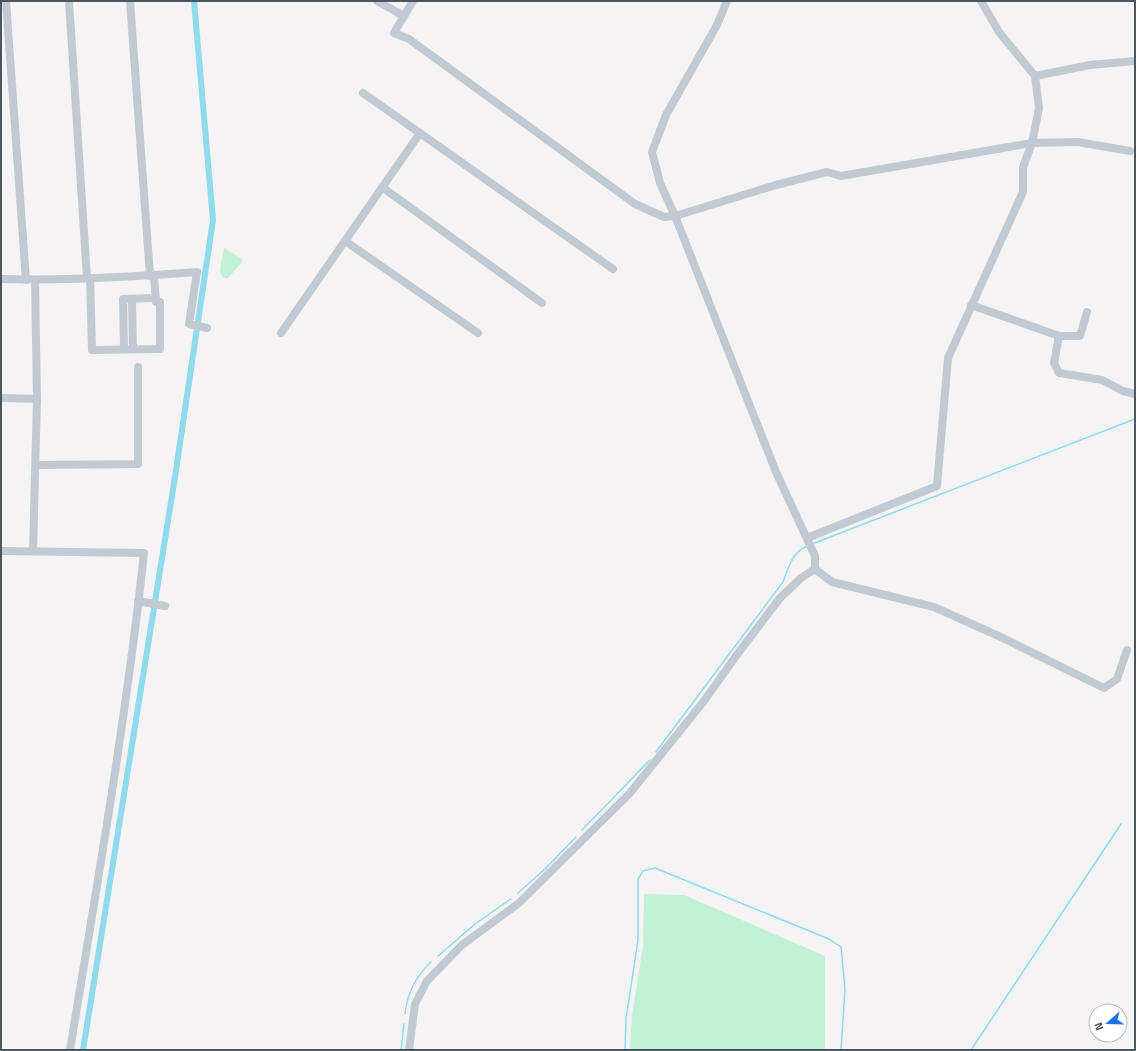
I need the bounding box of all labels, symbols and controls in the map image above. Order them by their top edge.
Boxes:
north arrow [1088,1003,1128,1043]
text: N [1090,1020,1107,1033]

